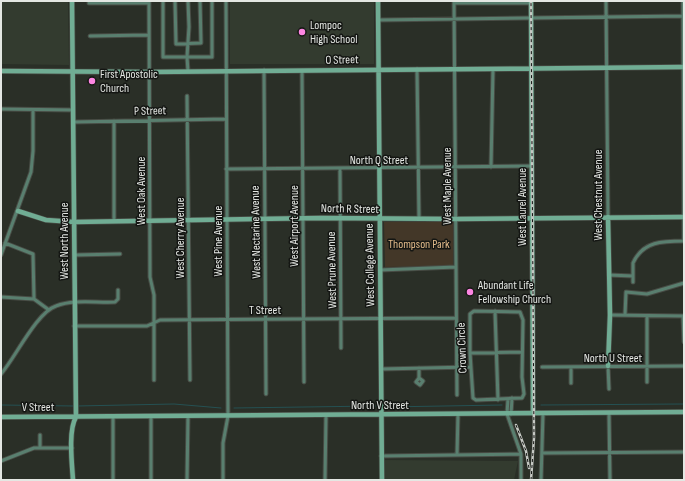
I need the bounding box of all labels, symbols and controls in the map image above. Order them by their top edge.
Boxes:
place label: Lompoc High School [310,18,357,47]
marker: Lompoc High School [297,27,307,37]
street label: O Street [325,52,359,68]
place label: First Apostolic Church [100,67,158,96]
marker: First Apostolic Church [87,76,97,86]
street label: P Street [134,103,167,119]
street label: West Maple Avenue [440,147,455,225]
street label: West Chestnut Avenue [591,149,606,241]
street label: North Q Street [350,153,409,168]
street label: West Oak Avenue [134,157,149,225]
street label: West Laurel Avenue [515,168,530,246]
street label: West Nectarine Avenue [248,185,264,279]
street label: West Airport Avenue [287,185,302,267]
street label: West Cherry Avenue [173,197,188,278]
street label: North R Street [321,201,380,217]
street label: West North Avenue [57,202,72,280]
street label: West Pine Avenue [211,205,226,276]
street label: West College Avenue [362,223,378,307]
street label: West Prune Avenue [324,231,340,309]
park label: Thompson Park [388,237,450,252]
place label: Abundant Life Fellowship Church [477,278,551,307]
marker: Abundant Life Fellowship Church [465,287,475,297]
street label: T Street [249,303,281,318]
street label: Crown Circle [454,322,470,374]
street label: North U Street [584,351,643,366]
street label: North V Street [351,398,409,413]
street label: V Street [22,400,55,415]

